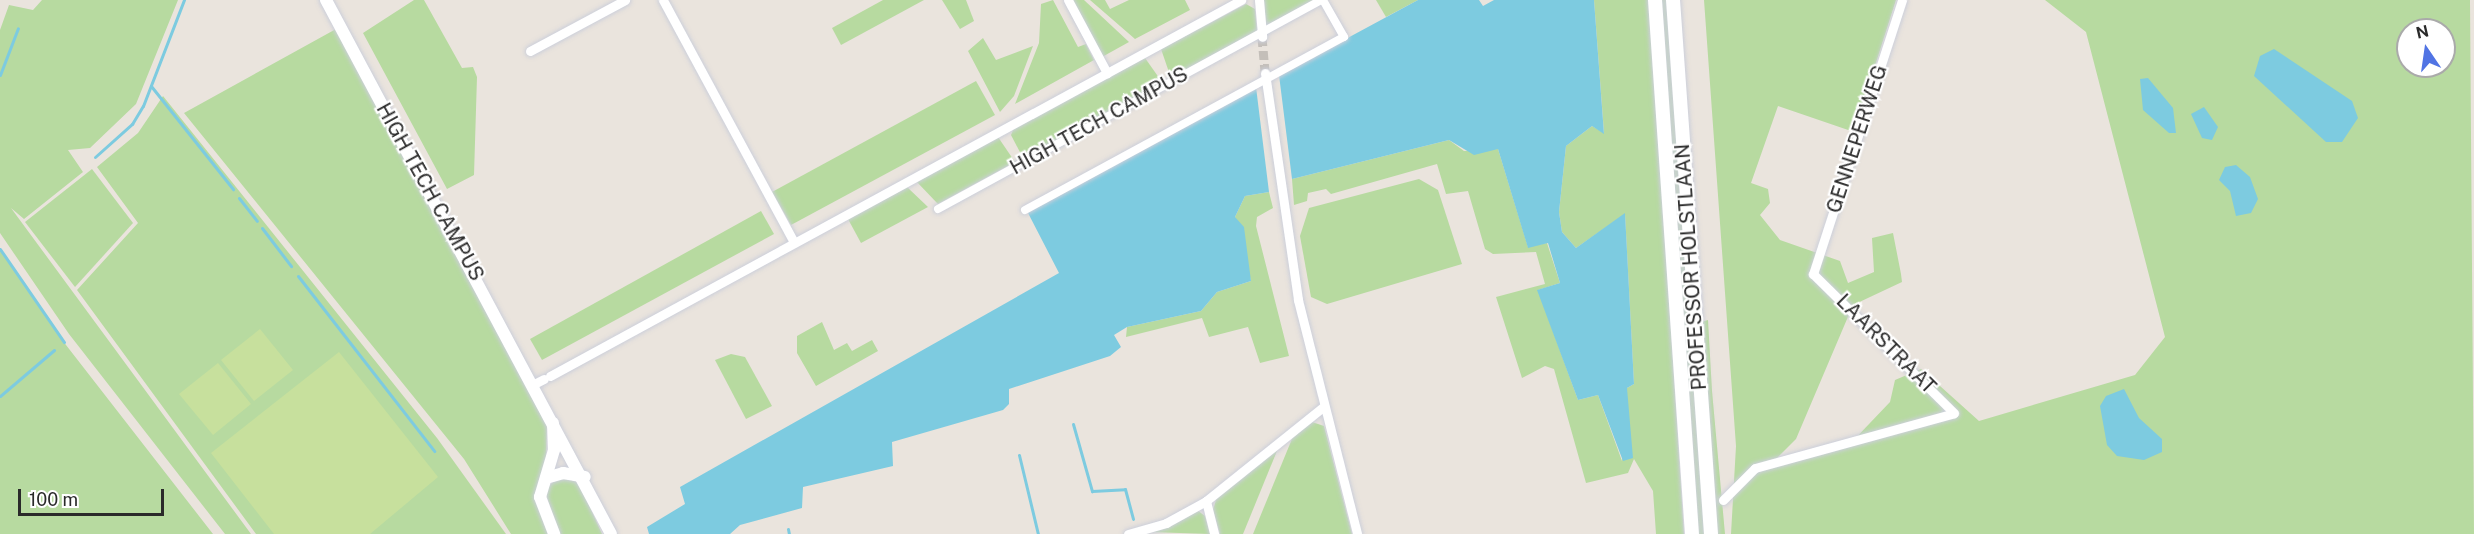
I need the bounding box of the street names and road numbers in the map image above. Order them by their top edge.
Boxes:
street label: HIGH TECH CAMPUS [1006,62,1192,180]
street label: GENNEPERWEG [1822,62,1892,216]
street label: HIGH TECH CAMPUS [371,99,489,285]
street label: PROFESSOR HOLSTLAAN [1670,143,1712,391]
street label: LAARSTRAAT [1831,289,1941,399]

